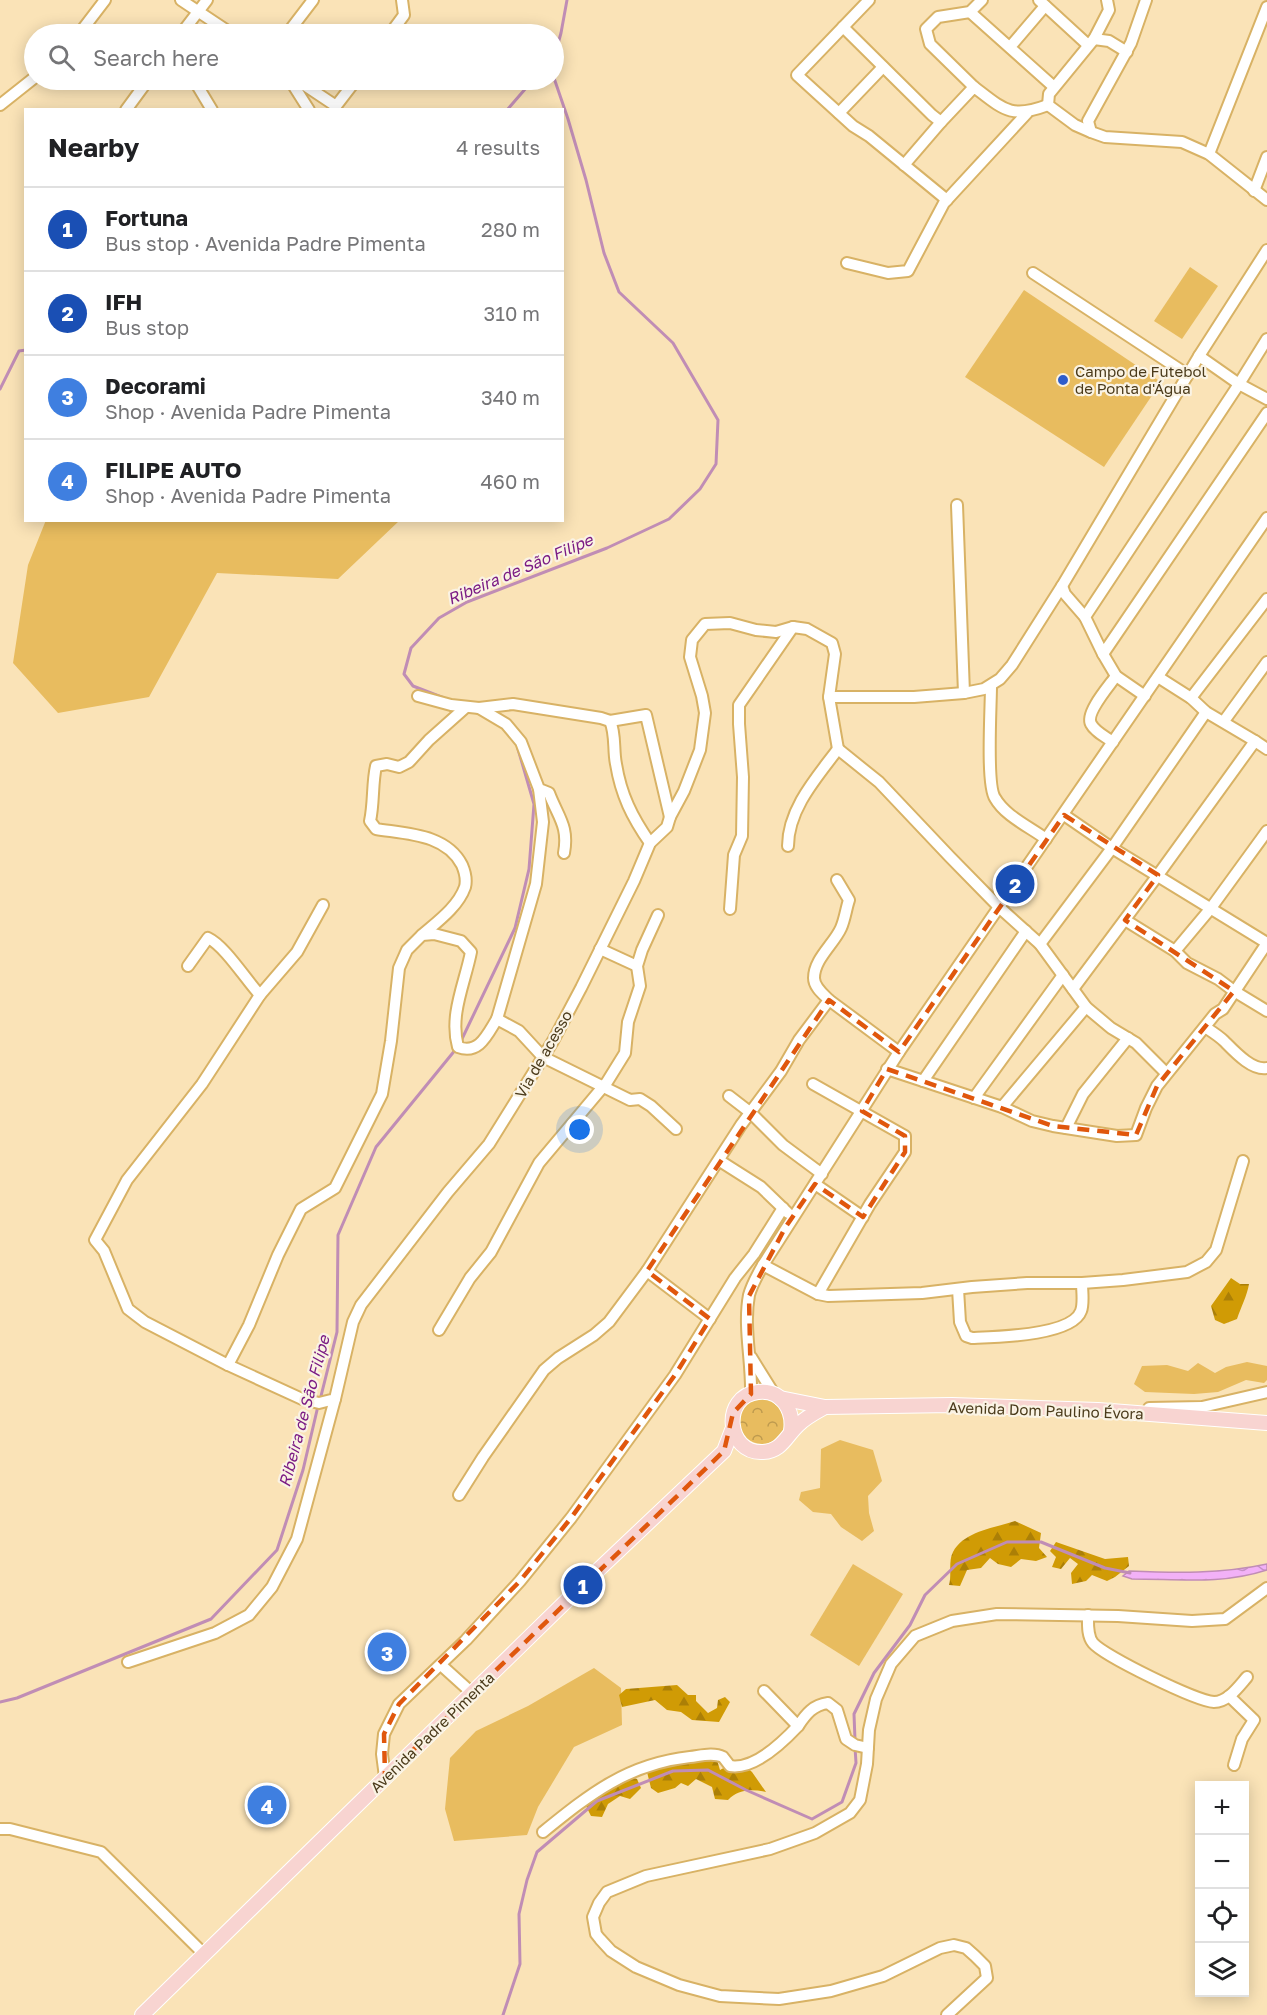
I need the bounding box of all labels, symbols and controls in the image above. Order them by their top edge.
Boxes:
search box [24,24,564,90]
icon: search [45,41,78,74]
text: Search here [93,44,219,71]
text: Nearby [48,132,139,163]
text: 4 results [456,135,540,159]
text: Fortuna [105,204,188,231]
text: 1 [62,217,73,241]
text: 280 m [481,217,540,241]
text: Bus stop · Avenida Padre Pimenta [105,231,426,255]
text: IFH [105,288,142,315]
text: 2 [61,301,74,325]
text: 310 m [484,301,540,325]
text: Bus stop [105,315,189,339]
place label: Campo de Futebol de Ponta d'Água [1075,362,1207,397]
text: Decorami [105,372,206,399]
marker: Campo de Futebol de Ponta d'Água [1056,373,1070,387]
text: 3 [61,385,74,409]
text: 340 m [481,385,540,409]
text: Shop · Avenida Padre Pimenta [105,399,391,423]
text: FILIPE AUTO [105,456,242,483]
text: 4 [61,469,74,493]
text: 460 m [481,469,540,493]
text: Shop · Avenida Padre Pimenta [105,483,391,507]
water label: Ribeira de São Filipe [444,529,597,609]
pin: 2 [996,862,1034,906]
street label: Via de acesso [511,1007,575,1101]
your location [565,1115,594,1144]
water label: Ribeira de São Filipe [274,1331,334,1489]
street label: Avenida Dom Paulino Évora [948,1398,1144,1422]
pin: 1 [564,1562,602,1608]
pin: 3 [368,1630,406,1674]
street label: Avenida Padre Pimenta [366,1668,498,1796]
map controls [1195,1781,1249,1997]
button: + [1195,1781,1249,1835]
pin: 4 [248,1782,286,1828]
button: − [1195,1835,1249,1889]
button: locate [1195,1889,1249,1943]
button: layers [1195,1943,1249,1997]

